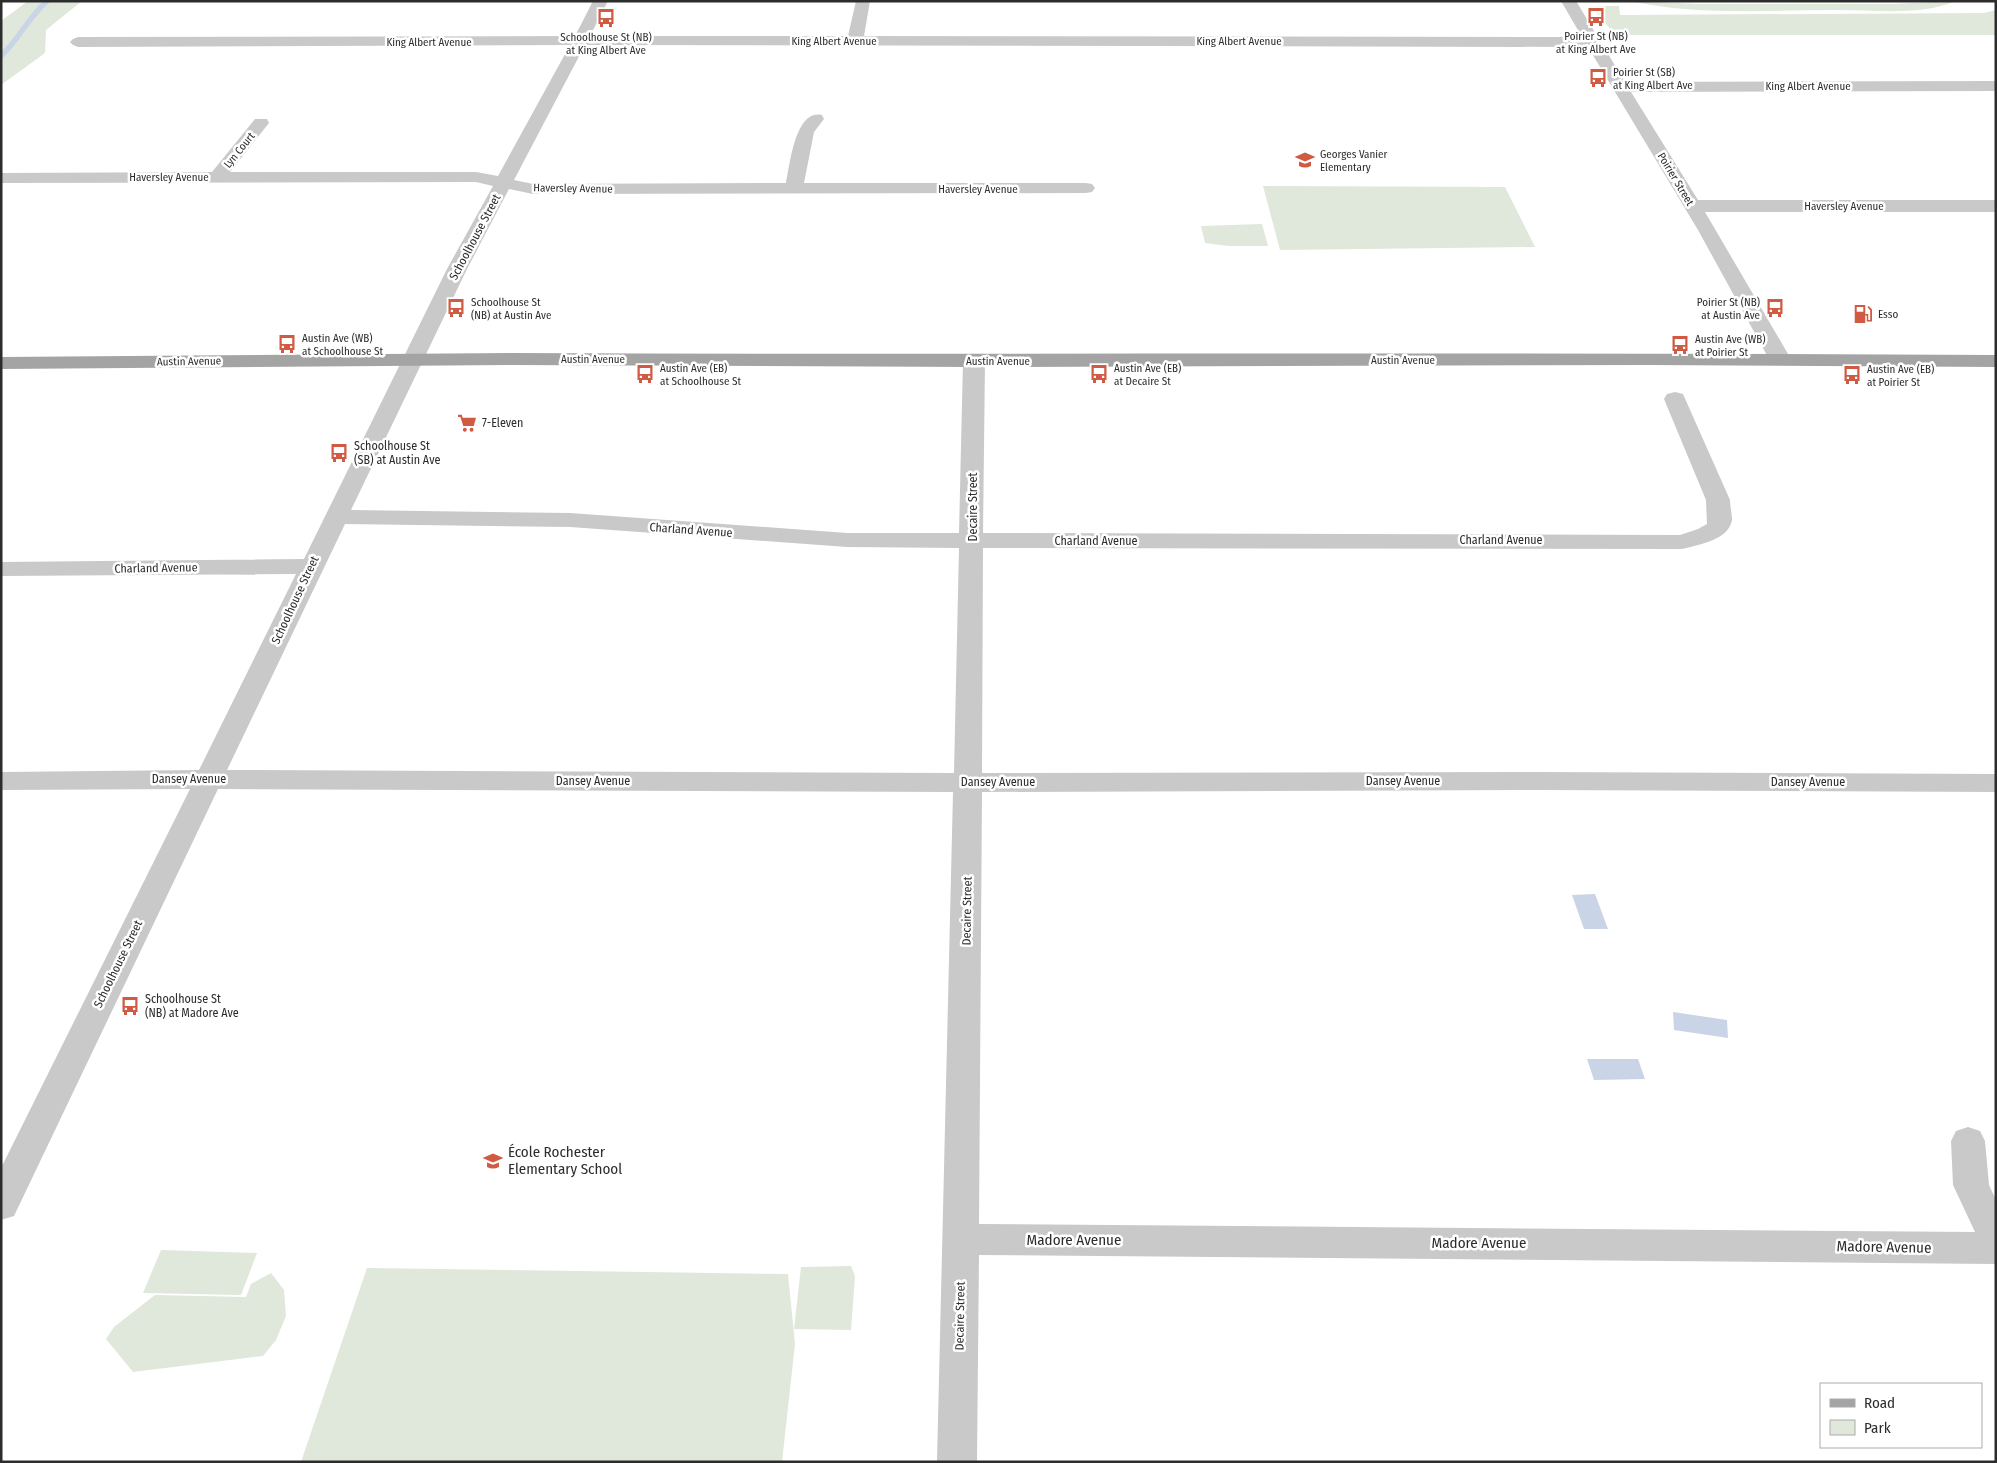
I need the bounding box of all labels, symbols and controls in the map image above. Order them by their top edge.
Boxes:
bus stop icon: Poirier St (NB) at King Albert Ave [1585,6,1607,28]
bus stop icon: Schoolhouse St (NB) at King Albert Ave [595,7,617,29]
place label: Poirier St (NB) at King Albert Ave [1556,30,1636,56]
place label: Schoolhouse St (NB) at King Albert Ave [560,31,652,57]
street label: King Albert Avenue [791,35,877,48]
street label: King Albert Avenue [1196,35,1282,48]
street label: King Albert Avenue [386,36,472,49]
place label: Poirier St (SB) at King Albert Ave [1613,66,1693,92]
bus stop icon: Poirier St (SB) at King Albert Ave [1587,67,1609,89]
street label: King Albert Avenue [1765,80,1851,93]
street label: Lyn Court [221,130,258,171]
place label: Georges Vanier Elementary [1320,148,1387,174]
school or university icon: Georges Vanier Elementary [1294,149,1316,171]
street label: Poirier Street [1655,150,1697,208]
street label: Haversley Avenue [129,171,209,184]
street label: Haversley Avenue [533,181,613,196]
street label: Haversley Avenue [938,183,1018,196]
street label: Schoolhouse Street [446,191,504,282]
street label: Haversley Avenue [1804,200,1884,213]
place label: Schoolhouse St (NB) at Austin Ave [471,296,551,322]
place label: Poirier St (NB) at Austin Ave [1697,296,1760,322]
bus stop icon: Schoolhouse St (NB) at Austin Ave [445,297,467,319]
bus stop icon: Poirier St (NB) at Austin Ave [1764,297,1786,319]
fuel station icon: Esso [1852,303,1874,325]
place label: Esso [1878,308,1898,321]
place label: Austin Ave (WB) at Schoolhouse St [302,332,384,358]
bus stop icon: Austin Ave (WB) at Schoolhouse St [276,333,298,355]
place label: Austin Ave (WB) at Poirier St [1695,333,1765,359]
bus stop icon: Austin Ave (WB) at Poirier St [1669,334,1691,356]
street label: Austin Avenue [561,353,625,366]
street label: Austin Avenue [157,354,221,369]
street label: Austin Avenue [1371,354,1435,367]
street label: Austin Avenue [966,355,1030,368]
place label: Austin Ave (EB) at Schoolhouse St [660,362,742,388]
place label: Austin Ave (EB) at Decaire St [1114,362,1181,388]
bus stop icon: Austin Ave (EB) at Schoolhouse St [634,363,656,385]
bus stop icon: Austin Ave (EB) at Decaire St [1088,363,1110,385]
place label: Austin Ave (EB) at Poirier St [1867,363,1934,389]
bus stop icon: Austin Ave (EB) at Poirier St [1841,364,1863,386]
supermarket icon: 7-Eleven [456,412,478,434]
place label: 7-Eleven [482,416,523,430]
place label: Schoolhouse St (SB) at Austin Ave [354,439,440,467]
bus stop icon: Schoolhouse St (SB) at Austin Ave [328,442,350,464]
street label: Decaire Street [966,472,980,541]
street label: Charland Avenue [649,520,733,540]
street label: Charland Avenue [1460,533,1543,547]
street label: Charland Avenue [1055,534,1138,548]
street label: Schoolhouse Street [268,554,322,646]
street label: Charland Avenue [114,560,198,576]
street label: Dansey Avenue [152,772,226,786]
street label: Dansey Avenue [556,774,630,788]
street label: Dansey Avenue [1366,774,1440,788]
street label: Dansey Avenue [961,775,1035,789]
street label: Dansey Avenue [1771,775,1845,789]
street label: Decaire Street [959,876,975,946]
street label: Schoolhouse Street [91,918,145,1010]
place label: Schoolhouse St (NB) at Madore Ave [145,992,239,1020]
bus stop icon: Schoolhouse St (NB) at Madore Ave [119,995,141,1017]
place label: École Rochester Elementary School [508,1143,622,1178]
school or university icon: École Rochester Elementary School [482,1150,504,1172]
street label: Madore Avenue [1027,1231,1121,1249]
street label: Madore Avenue [1432,1234,1526,1252]
street label: Madore Avenue [1836,1237,1932,1257]
street label: Decaire Street [952,1281,968,1351]
legend [1820,1383,1982,1448]
text: Road [1864,1394,1895,1412]
text: Park [1864,1419,1891,1437]

